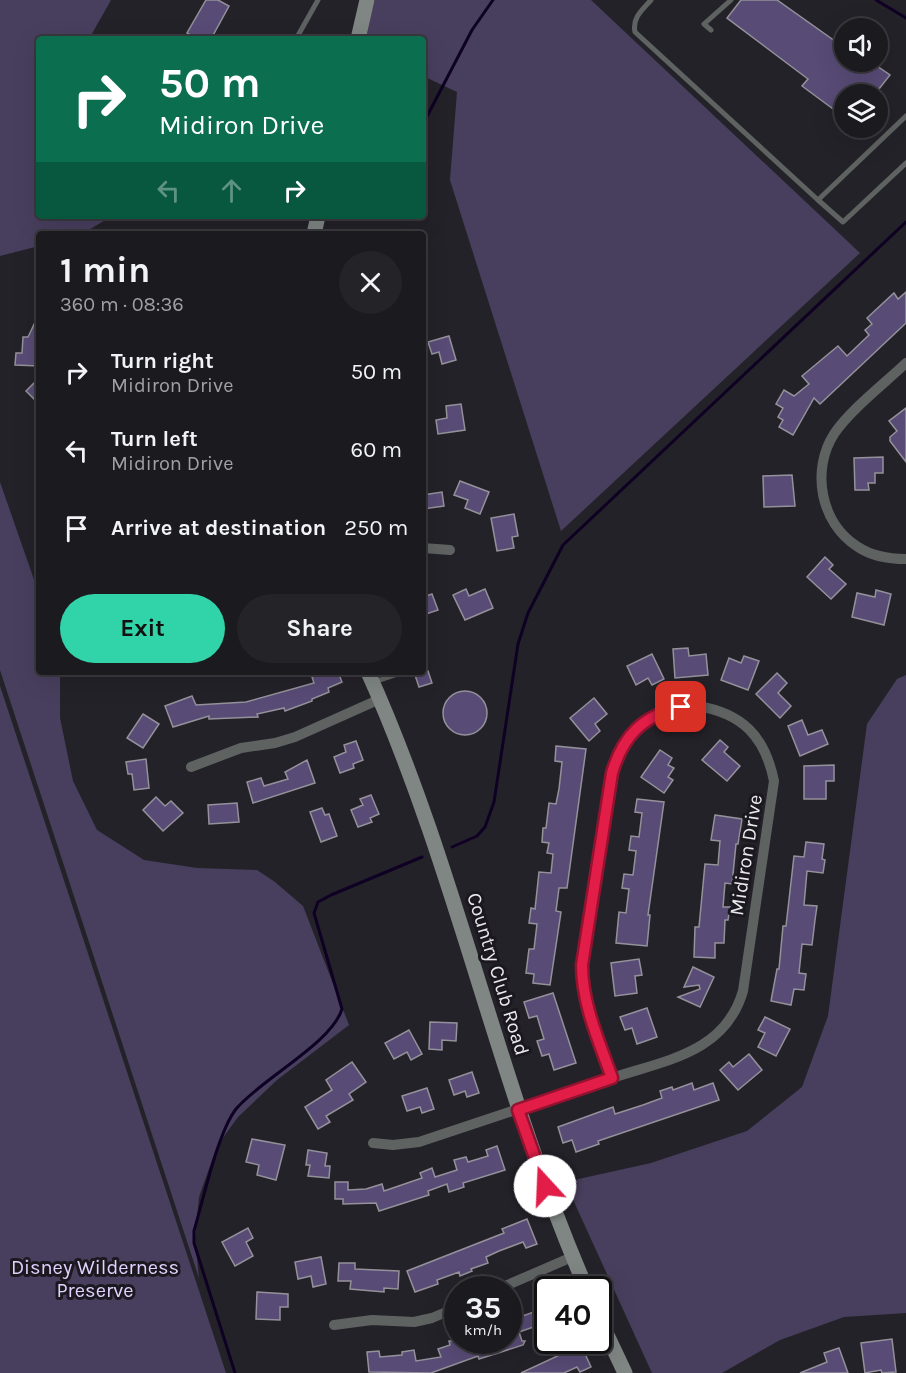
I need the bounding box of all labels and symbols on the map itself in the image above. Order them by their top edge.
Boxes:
pin [655,681,706,732]
street label: Midiron Drive [725,793,767,917]
street label: Country Club Road [462,890,534,1058]
position arrow [513,1154,577,1218]
park label: Disney Wilderness Preserve [11,1256,179,1302]
speed limit sign: 40 [534,1276,612,1354]

